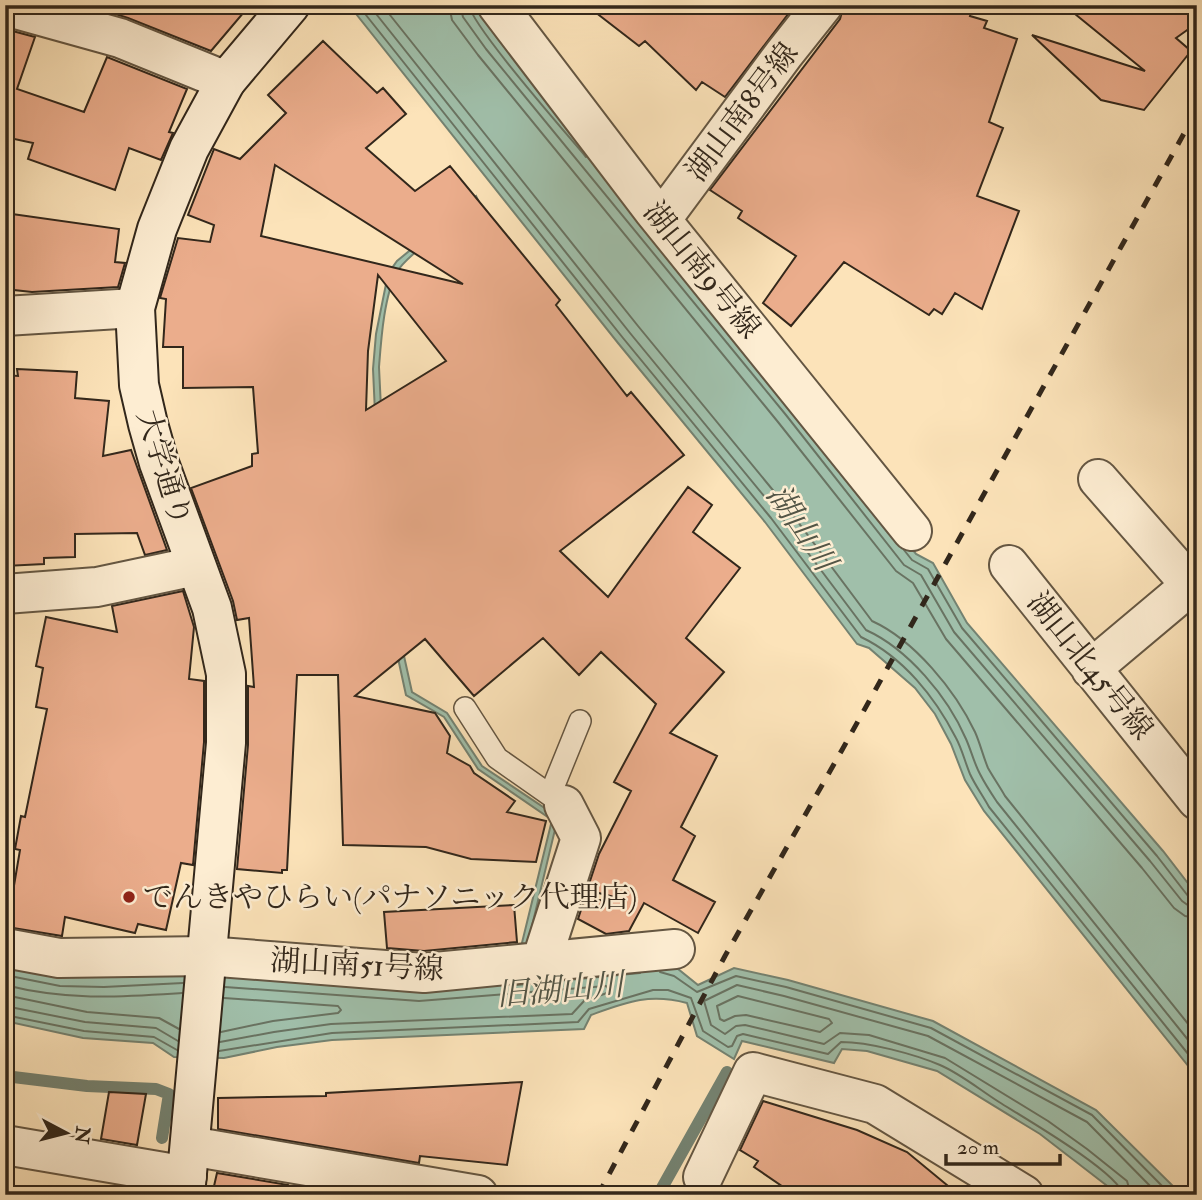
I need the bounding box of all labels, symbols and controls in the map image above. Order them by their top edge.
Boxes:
street label: 湖山南8号線 [678,35,806,189]
street label: 湖山南9号線 [636,194,768,346]
street label: 大学通り [129,405,199,531]
water label: 湖山川 [758,477,846,581]
street label: 湖山北45号線 [1019,585,1161,747]
place label: でんきやひらい(パナソニック代理店) [143,879,637,916]
marker: でんきやひらい(パナソニック代理店) [121,889,137,905]
street label: 湖山南51号線 [269,942,445,988]
water label: 旧湖山川 [494,964,628,1016]
north arrow [32,1098,102,1168]
scale bar [946,1123,1060,1167]
text: N [69,1124,95,1146]
text: 20 m [957,1134,999,1161]

